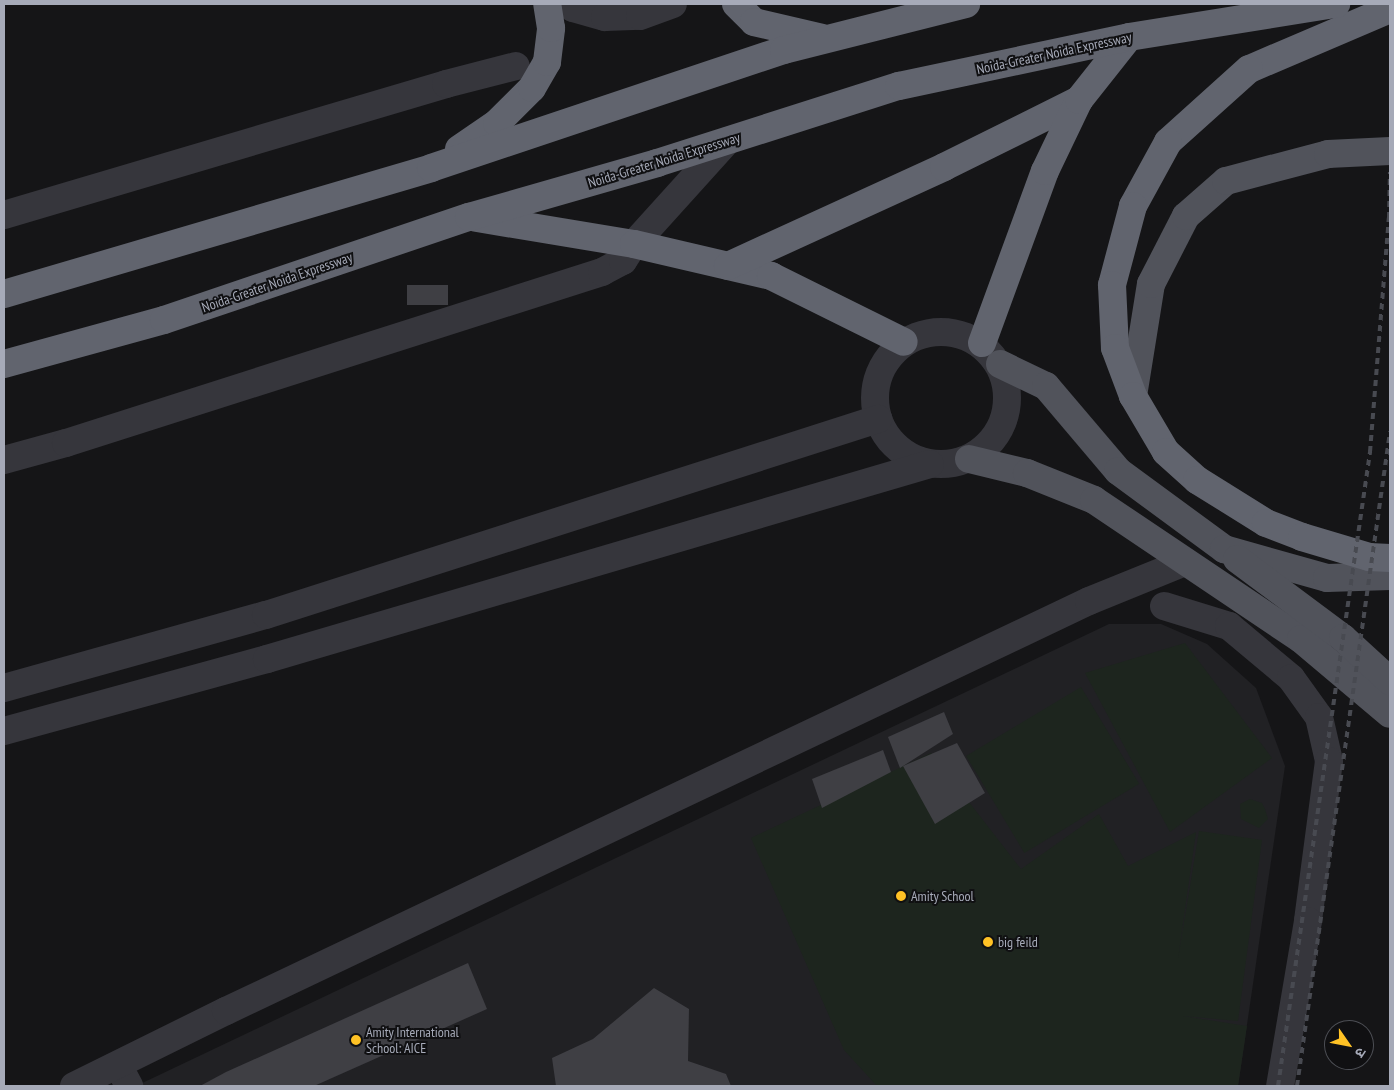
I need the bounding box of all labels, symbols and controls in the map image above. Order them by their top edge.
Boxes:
street label: Noida-Greater Noida Expressway [975,28,1133,78]
street label: Noida-Greater Noida Expressway [586,129,742,191]
street label: Noida-Greater Noida Expressway [200,248,354,316]
place label: Amity School [911,888,974,904]
marker: Amity School [895,890,907,902]
place label: big feild [998,934,1038,950]
marker: big feild [982,936,994,948]
north arrow [1324,1020,1374,1070]
place label: Amity International School: AICE [366,1024,459,1056]
marker: Amity International School: AICE [350,1034,362,1046]
text: उ [1351,1044,1371,1061]

